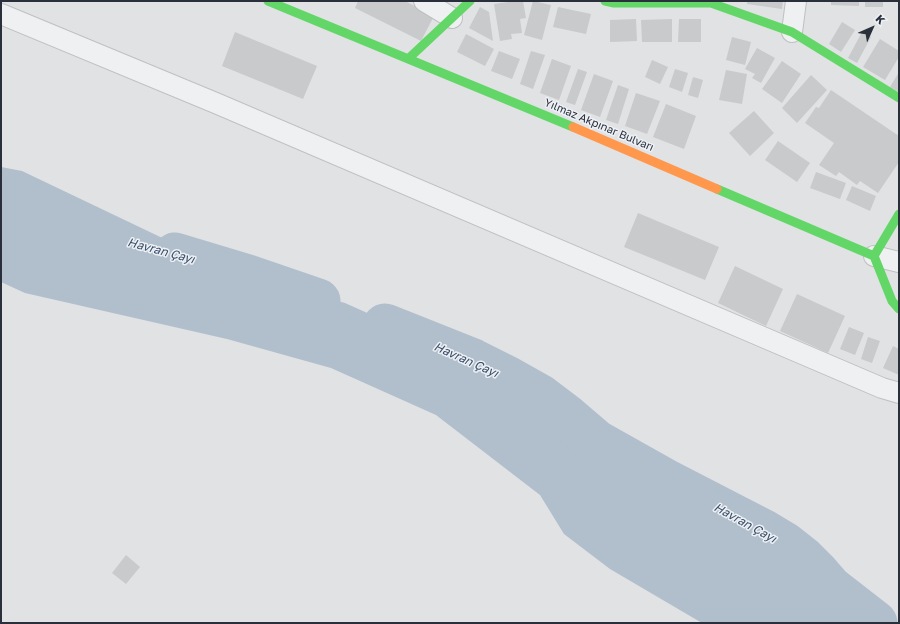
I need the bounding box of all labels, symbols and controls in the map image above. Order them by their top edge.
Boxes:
north arrow [852,8,892,48]
text: K [873,12,888,27]
street label: Yılmaz Akpınar Bulvarı [542,96,656,154]
water label: Havran Çayı [126,235,196,267]
water label: Havran Çayı [432,339,500,381]
water label: Havran Çayı [711,500,779,546]

